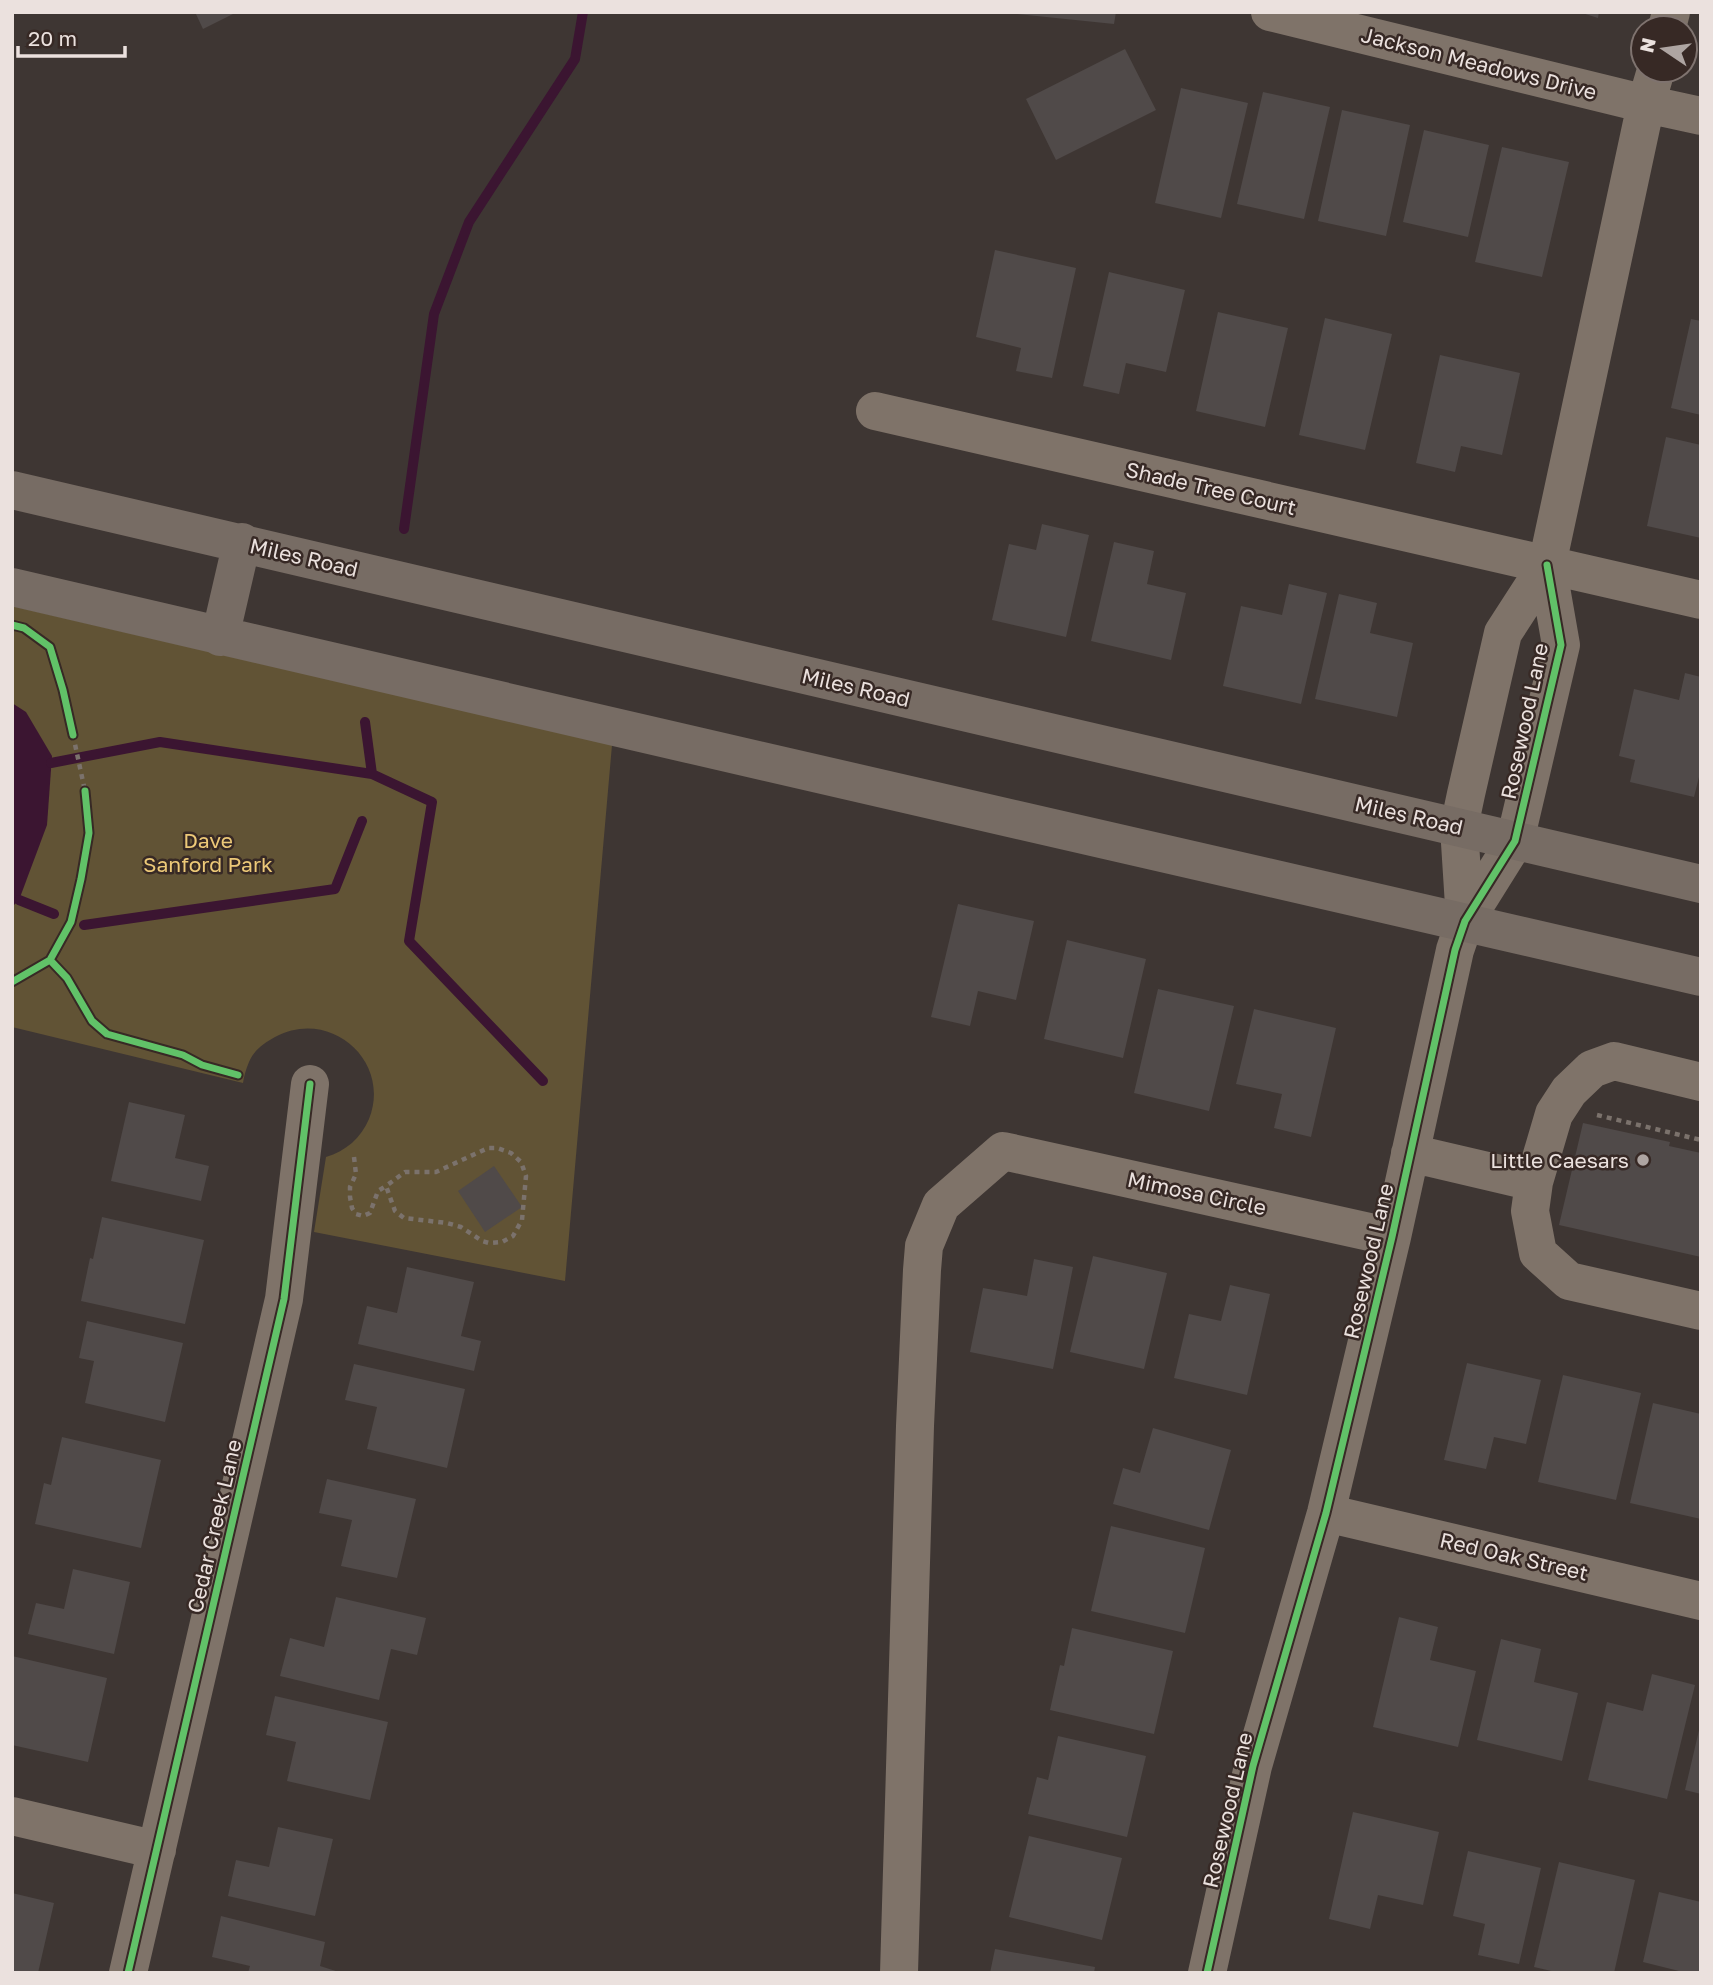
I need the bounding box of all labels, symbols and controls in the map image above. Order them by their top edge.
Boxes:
scale bar [18,14,124,58]
north arrow [1629,14,1699,84]
street label: Jackson Meadows Drive [1359,21,1599,105]
text: 20 m [28,25,77,51]
text: N [1634,35,1660,55]
street label: Shade Tree Court [1123,456,1299,520]
street label: Miles Road [247,532,361,582]
street label: Rosewood Lane [1495,640,1553,802]
street label: Miles Road [799,662,913,712]
street label: Miles Road [1352,790,1466,840]
park label: Dave Sanford Park [143,827,273,877]
place label: Little Caesars [1490,1147,1629,1173]
marker: Little Caesars [1635,1152,1651,1168]
street label: Mimosa Circle [1125,1166,1269,1220]
street label: Rosewood Lane [1337,1181,1399,1341]
street label: Cedar Creek Lane [181,1437,247,1615]
street label: Red Oak Street [1437,1526,1591,1586]
street label: Rosewood Lane [1196,1730,1258,1890]

